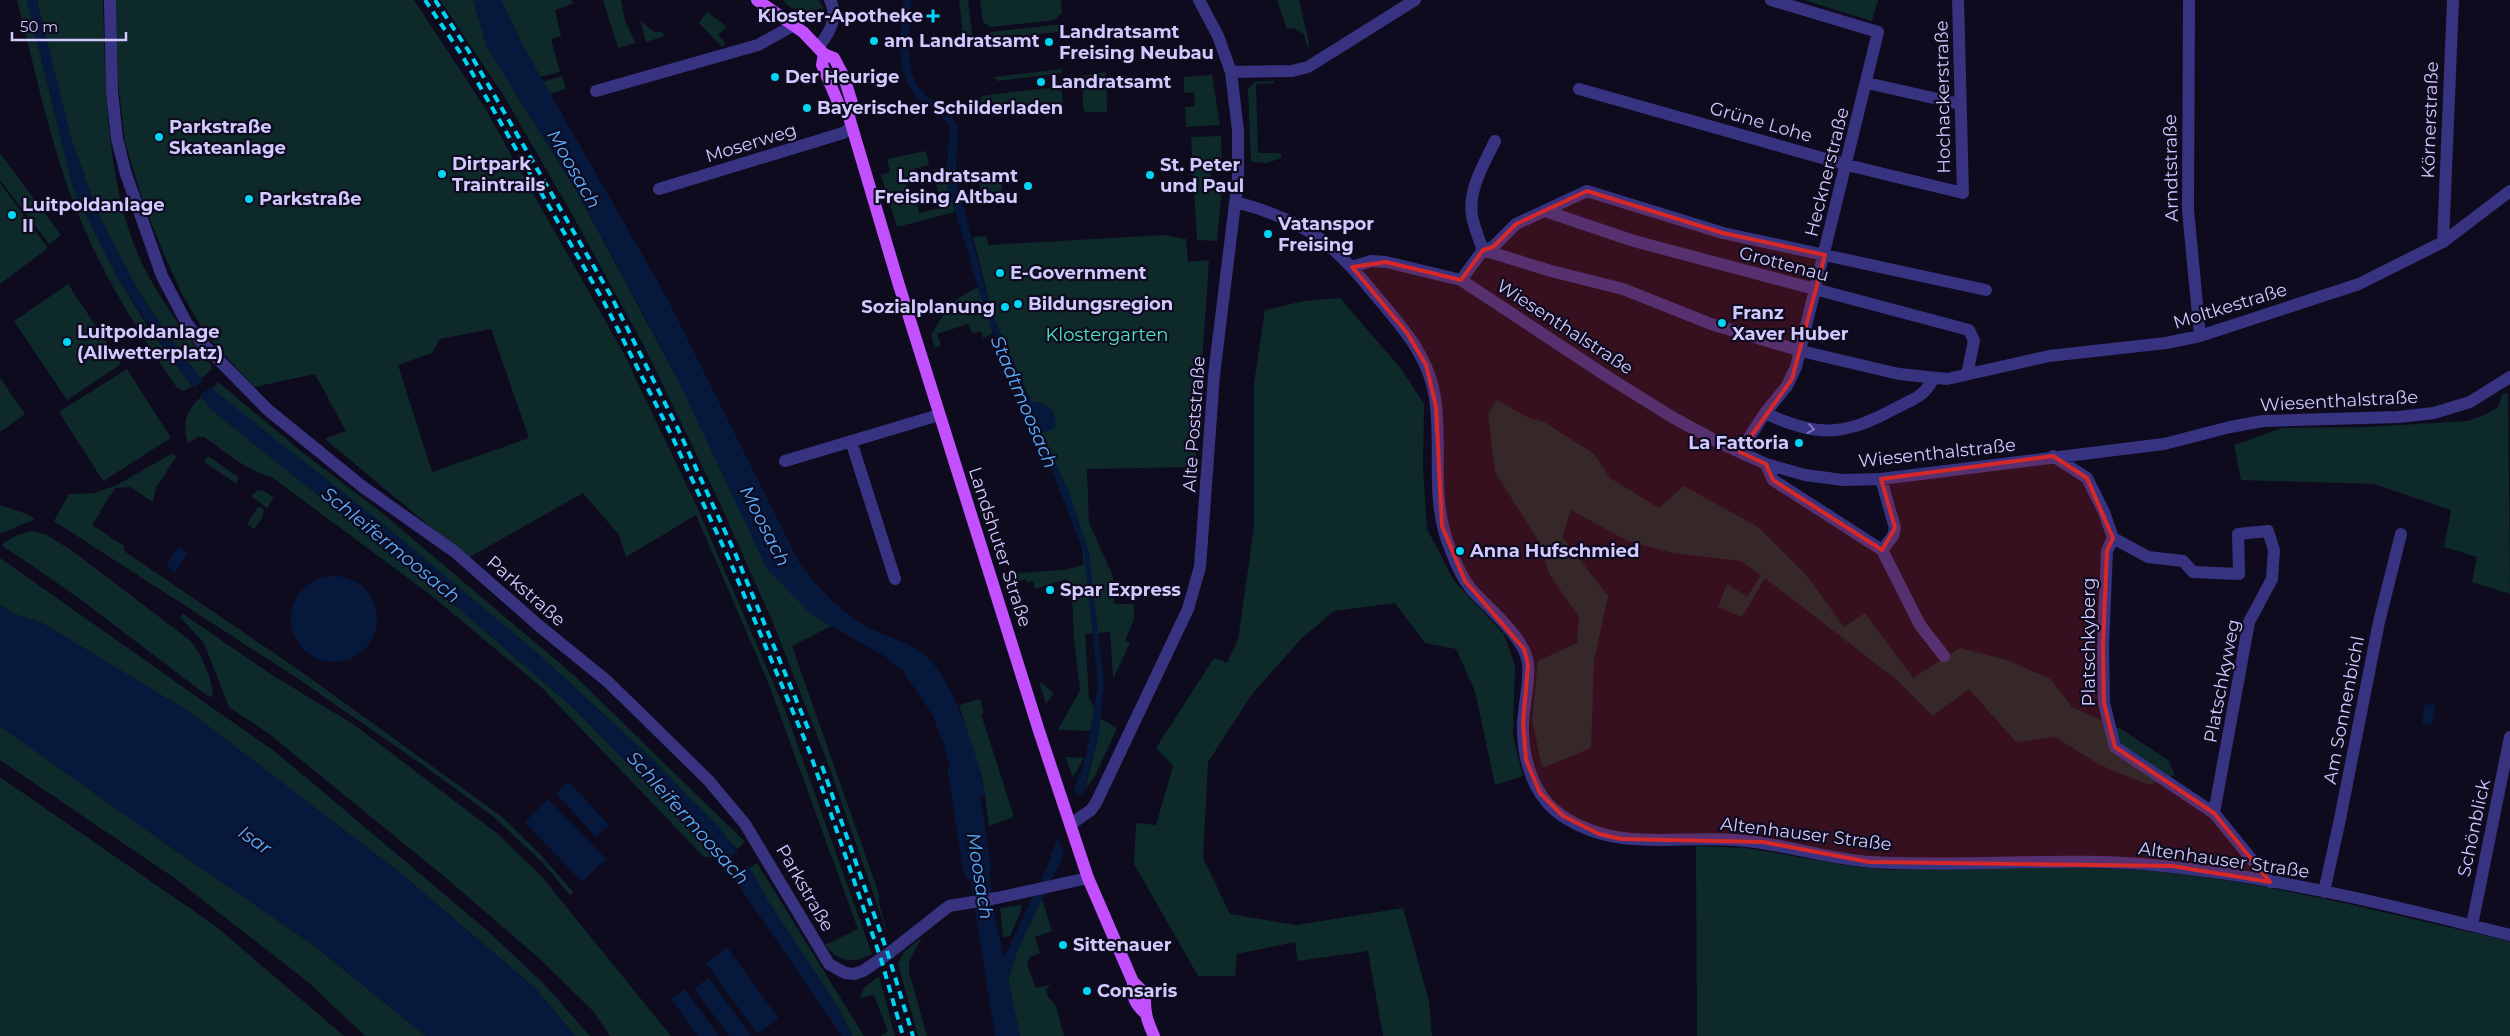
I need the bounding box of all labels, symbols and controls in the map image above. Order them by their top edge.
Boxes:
place label: Kloster-Apotheke [757,5,923,27]
scale bar [12,10,126,42]
marker: Kloster-Apotheke [927,10,939,22]
text: 50 m [20,17,58,36]
street label: Hochackerstraße [1931,20,1955,174]
place label: Landratsamt Freising Neubau [1059,21,1214,64]
place label: am Landratsamt [884,30,1040,52]
marker: am Landratsamt [868,35,880,47]
marker: Landratsamt Freising Neubau [1043,36,1055,48]
street label: Körnerstraße [2417,61,2443,179]
place label: Der Heurige [785,66,899,88]
marker: Der Heurige [769,71,781,83]
place label: Landratsamt [1051,71,1172,93]
marker: Landratsamt [1035,76,1047,88]
place label: Bayerischer Schilderladen [817,97,1063,119]
street label: Grüne Lohe [1707,97,1815,147]
marker: Bayerischer Schilderladen [801,102,813,114]
street label: Hecknerstraße [1800,105,1854,239]
street label: Arndtstraße [2159,114,2183,222]
place label: Parkstraße Skateanlage [169,116,286,159]
street label: Moserweg [703,119,799,167]
water label: Moosach [542,125,606,213]
marker: Parkstraße Skateanlage [153,131,165,143]
place label: Dirtpark Traintrails [452,153,546,196]
place label: St. Peter und Paul [1160,154,1244,197]
place label: Landratsamt Freising Altbau [874,165,1018,208]
marker: Dirtpark Traintrails [436,168,448,180]
marker: St. Peter und Paul [1144,169,1156,181]
marker: Landratsamt Freising Altbau [1022,180,1034,192]
place label: Parkstraße [259,188,362,210]
marker: Parkstraße [243,193,255,205]
place label: Luitpoldanlage II [22,194,165,237]
marker: Luitpoldanlage II [6,209,18,221]
place label: Vatanspor Freising [1277,213,1374,256]
marker: Vatanspor Freising [1262,228,1274,240]
street label: Grottenau [1737,241,1831,287]
place label: E-Government [1010,262,1147,284]
marker: E-Government [994,267,1006,279]
street label: Wiesenthalstraße [1493,275,1637,379]
street label: Moltkestraße [2170,278,2290,334]
place label: Bildungsregion [1028,293,1173,315]
place label: Sozialplanung [861,296,995,318]
marker: Bildungsregion [1012,298,1024,310]
marker: Sozialplanung [999,301,1011,313]
place label: Franz Xaver Huber [1732,302,1849,345]
marker: Franz Xaver Huber [1716,317,1728,329]
place label: Luitpoldanlage (Allwetterplatz) [77,321,223,364]
park label: Klostergarten [1046,324,1169,346]
water label: Stadtmoosach [986,332,1062,472]
marker: Luitpoldanlage (Allwetterplatz) [61,336,73,348]
street label: Alte Poststraße [1178,355,1210,493]
street label: Wiesenthalstraße [2259,386,2419,416]
one-way arrow [1807,423,1815,433]
place label: La Fattoria [1688,432,1789,454]
street label: Wiesenthalstraße [1857,434,2017,472]
marker: La Fattoria [1793,437,1805,449]
street label: Landshuter Straße [964,464,1036,630]
water label: Schleifermoosach [317,482,465,608]
water label: Moosach [735,482,795,570]
place label: Anna Hufschmied [1469,540,1639,562]
marker: Anna Hufschmied [1454,545,1466,557]
street label: Parkstraße [482,551,570,631]
street label: Platschkyberg [2078,577,2100,707]
place label: Spar Express [1060,579,1181,601]
marker: Spar Express [1044,584,1056,596]
street label: Platschkyweg [2199,617,2245,745]
street label: Am Sonnenbichl [2319,634,2369,786]
water label: Schleifermoosach [622,747,754,889]
street label: Schönblick [2453,777,2495,879]
street label: Altenhauser Straße [1719,813,1893,855]
water label: Isar [234,820,276,860]
water label: Moosach [962,831,998,921]
street label: Altenhauser Straße [2137,837,2311,883]
street label: Parkstraße [771,841,839,936]
place label: Sittenauer [1073,934,1172,956]
marker: Sittenauer [1057,939,1069,951]
place label: Consaris [1097,980,1178,1002]
marker: Consaris [1081,985,1093,997]

